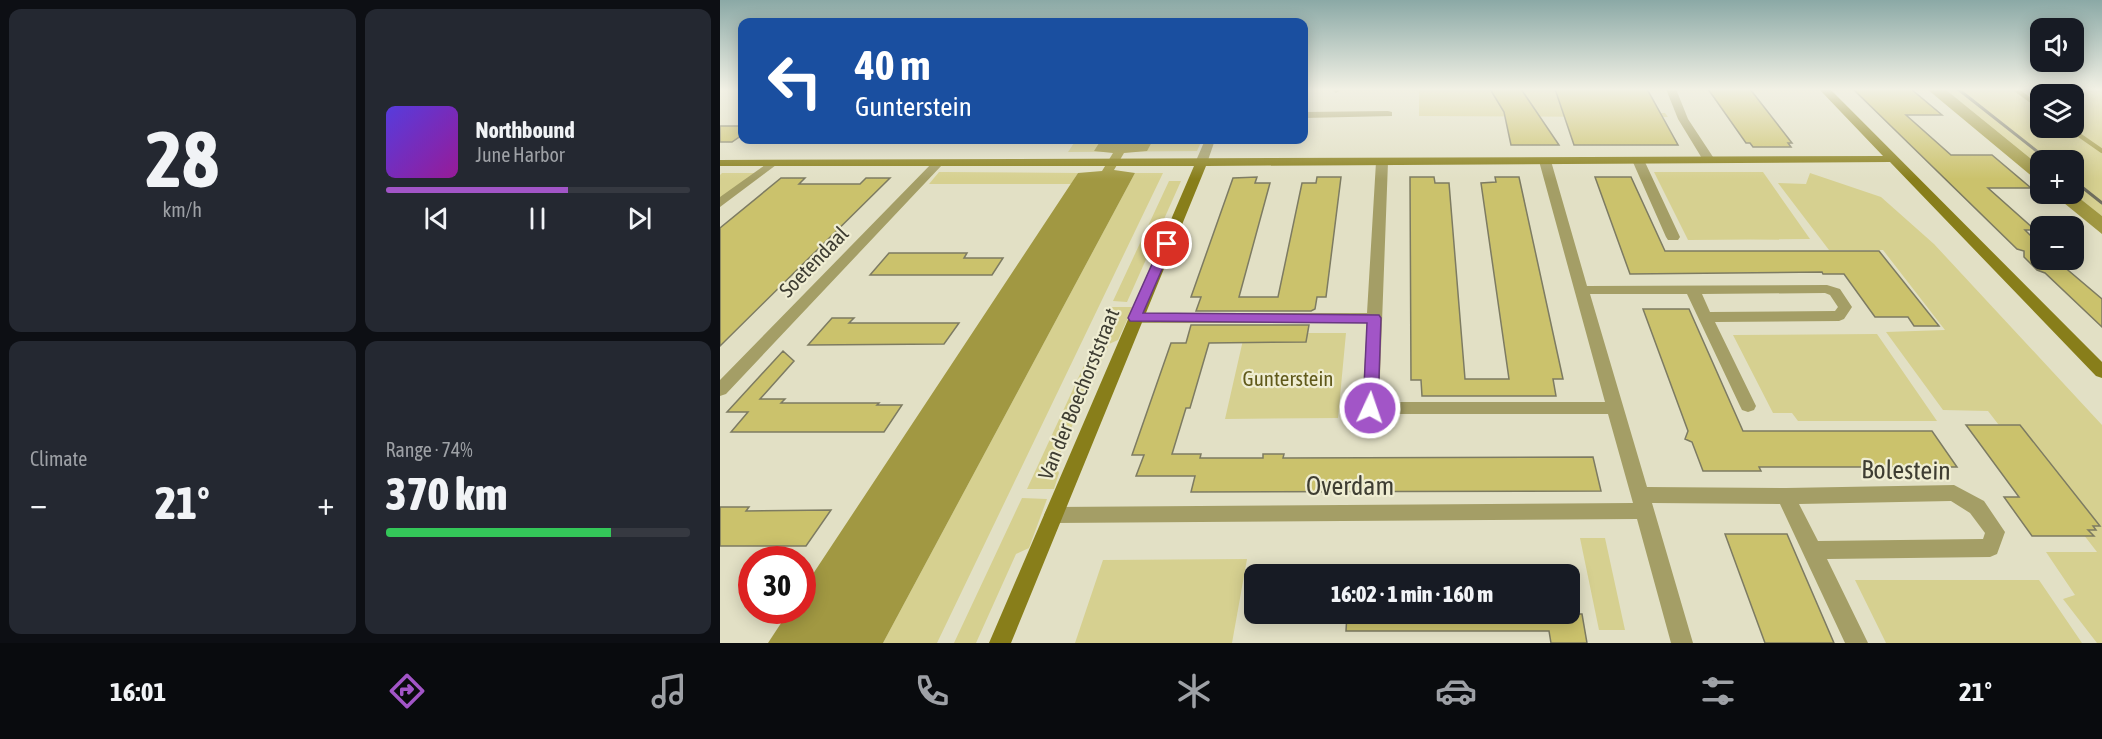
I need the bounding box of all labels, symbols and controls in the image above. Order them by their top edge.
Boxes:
map controls [2030,18,2084,270]
button: sound [2030,18,2084,72]
text: 40 m [855,41,930,89]
icon: left [756,42,834,120]
button: layers [2030,84,2084,138]
text: Gunterstein [855,91,972,122]
text: 28 [146,114,219,204]
text: Northbound [476,117,575,143]
text: June Harbor [476,143,565,166]
button: + [2030,150,2084,204]
text: km/h [162,198,202,221]
icon: previous [420,202,453,235]
icon: pause [521,202,554,235]
icon: next [623,202,656,235]
button: − [2030,216,2084,270]
pin [1141,218,1192,269]
street label: Soetendaal [774,221,853,302]
icon: arrive [1150,227,1183,260]
street label: Van der Boechorststraat [1033,304,1123,483]
park label: Gunterstein [1243,366,1333,390]
position arrow [1338,376,1402,440]
text: Range · 74% [386,438,473,461]
text: Climate [30,447,87,470]
street label: Bolestein [1861,454,1951,486]
text: 370 km [386,468,507,520]
street label: Overdam [1306,471,1394,501]
text: 21° [155,477,210,529]
text: − [30,484,47,522]
text: + [317,484,334,522]
speed limit sign: 30 [738,546,816,624]
text: 16:02 · 1 min · 160 m [1331,581,1493,607]
icon: directions [386,670,428,712]
icon: music [648,670,690,712]
icon: phone [911,670,953,712]
icon: climate [1173,670,1215,712]
icon: car [1435,670,1477,712]
icon: filters [1697,670,1739,712]
text: 16:01 [110,676,166,707]
text: 21° [1959,676,1992,707]

